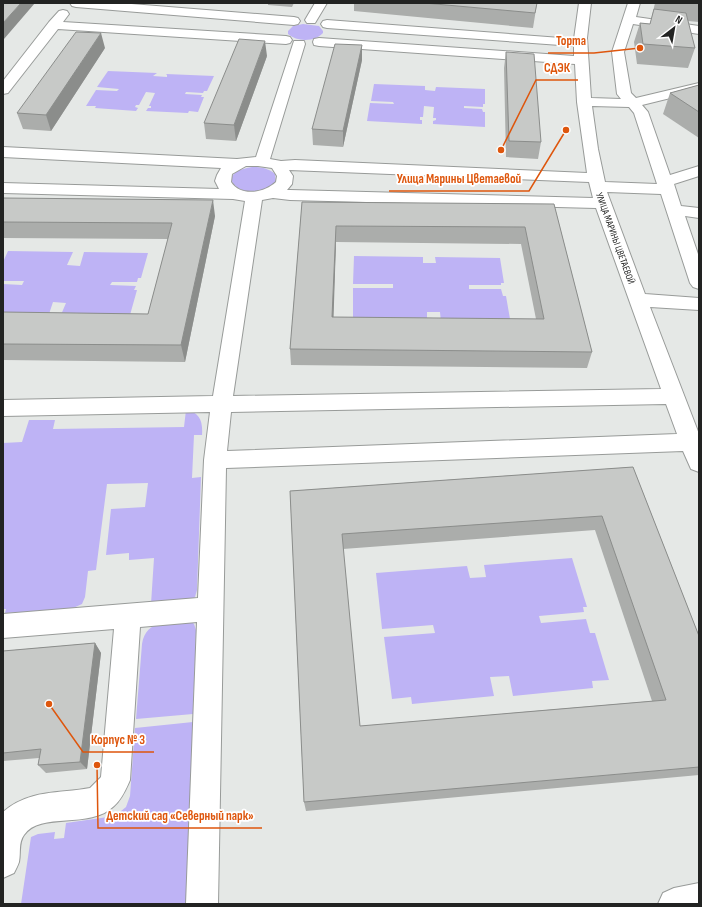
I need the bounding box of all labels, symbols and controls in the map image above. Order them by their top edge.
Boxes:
north arrow [654,8,694,48]
text: N [673,13,685,27]
callout: Торта [548,28,594,53]
text: Торта [556,33,586,49]
callout: СДЭК [536,55,578,80]
text: СДЭК [544,60,571,76]
callout: Улица Марины Цветаевой [389,166,529,191]
text: Улица Марины Цветаевой [397,171,522,187]
street label: УЛИЦА МАРИНЫ ЦВЕТАЕВОЙ [593,191,637,286]
callout: Корпус № 3 [83,727,154,752]
text: Корпус № 3 [91,732,145,748]
callout: Детский сад «Северный парк» [98,803,262,828]
text: Детский сад «Северный парк» [106,808,254,824]

